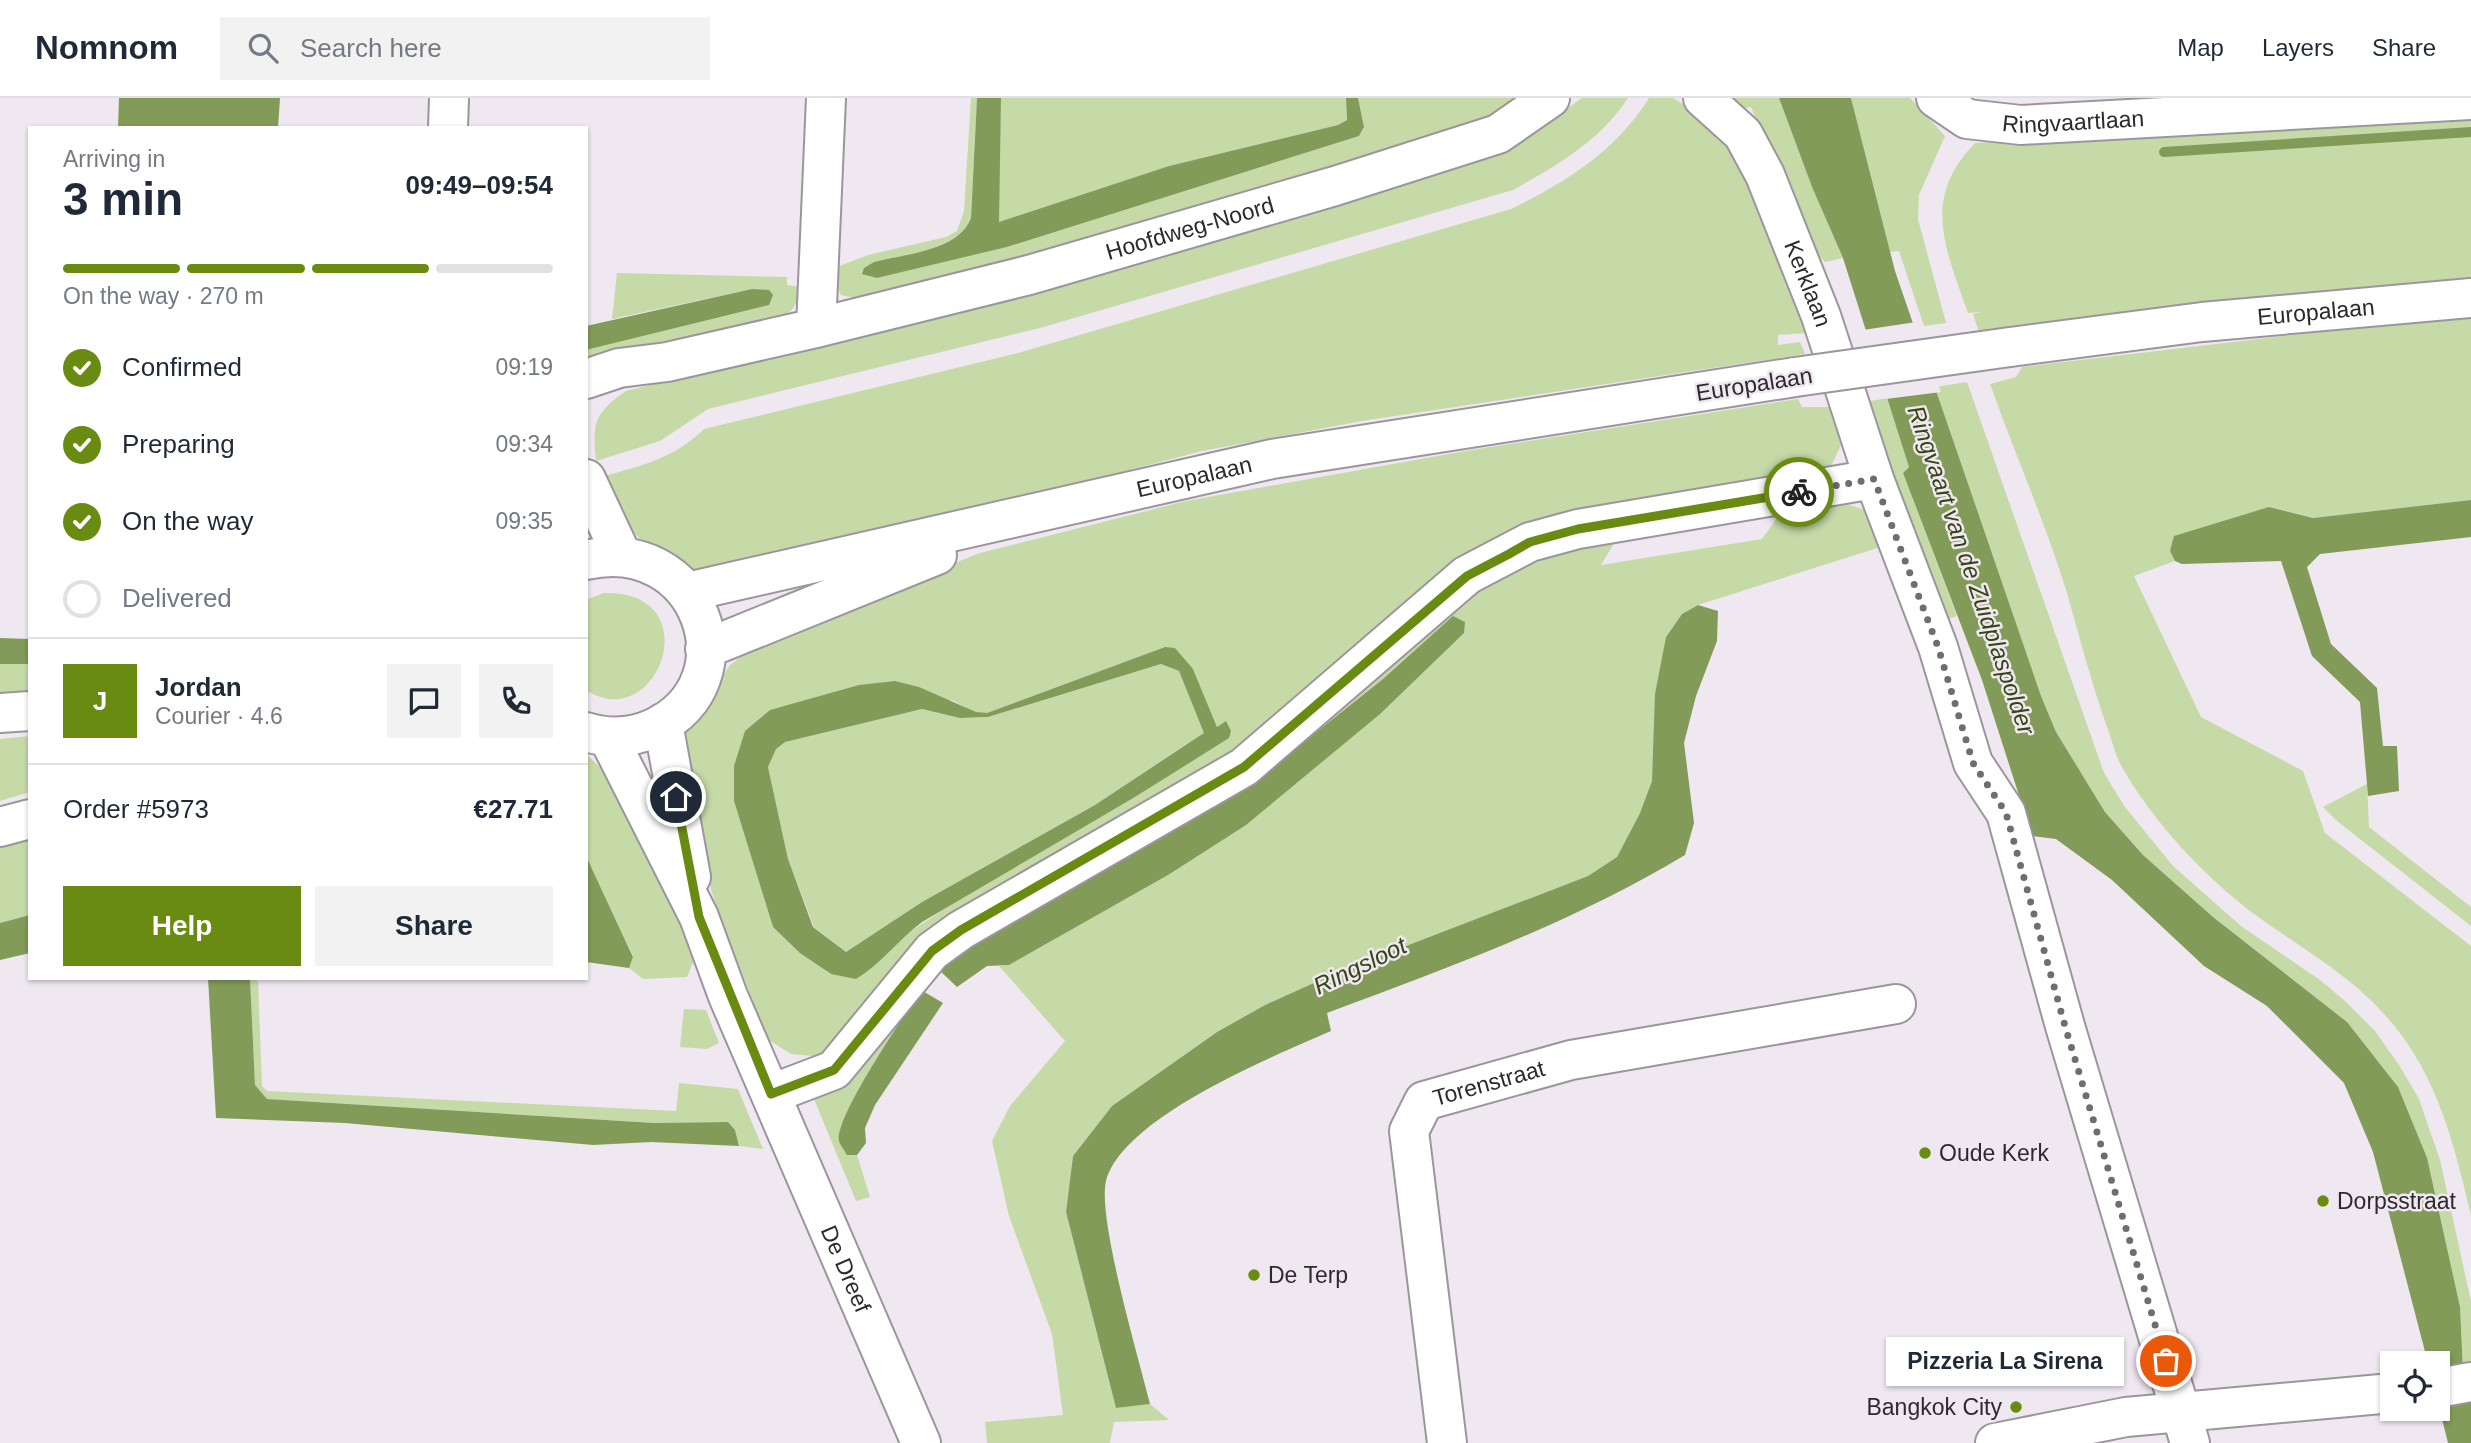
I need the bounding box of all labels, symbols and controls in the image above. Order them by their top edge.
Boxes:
search box [220,17,710,80]
text: Nomnom [35,29,178,66]
icon: search [244,29,282,67]
text: Search here [300,33,442,63]
text: Map [2177,34,2224,61]
text: Layers [2262,34,2334,61]
text: Share [2372,34,2436,61]
street label: Ringvaartlaan [2001,105,2145,138]
text: Arriving in [63,146,165,172]
text: 09:49–09:54 [406,170,553,200]
text: 3 min [63,173,183,225]
street label: Hoofdweg-Noord [1103,191,1277,265]
street label: Kerklaan [1779,236,1837,330]
text: On the way · 270 m [63,283,264,309]
street label: Europalaan [2256,294,2376,330]
icon: check [63,349,101,387]
text: Confirmed [122,352,242,382]
text: 09:19 [495,354,553,380]
street label: Europalaan [1694,362,1814,406]
water label: Ringvaart van de Zuidplaspolder [1902,402,2041,739]
icon: check [63,426,101,464]
text: Preparing [122,429,235,459]
text: 09:34 [495,431,553,457]
street label: Europalaan [1134,451,1254,502]
courier [1764,457,1834,527]
icon: bike [1780,473,1818,511]
icon: check [63,503,101,541]
text: On the way [122,506,254,536]
text: 09:35 [495,508,553,534]
text: Delivered [122,583,232,613]
button: chat [387,664,461,738]
button: phone [479,664,553,738]
text: Jordan [155,672,242,702]
text: J [93,686,107,716]
text: Courier · 4.6 [155,703,283,729]
pin [646,767,706,827]
icon: home [657,778,695,816]
text: Order #5973 [63,794,209,824]
text: €27.71 [473,794,553,824]
button: Help [63,886,301,966]
button: Share [315,886,553,966]
water label: Ringsloot [1309,931,1412,1000]
street label: Torenstraat [1430,1055,1548,1111]
place label: Oude Kerk [1939,1140,2049,1166]
marker: Oude Kerk [1917,1145,1933,1161]
place label: Dorpsstraat [2337,1188,2456,1214]
marker: Dorpsstraat [2315,1193,2331,1209]
street label: De Dreef [816,1221,876,1317]
place label: De Terp [1268,1262,1348,1288]
marker: De Terp [1246,1267,1262,1283]
pin [2136,1331,2196,1391]
callout: Pizzeria La Sirena [1886,1336,2124,1386]
icon: bag [2147,1342,2185,1380]
text: Pizzeria La Sirena [1907,1348,2103,1374]
map controls [2380,1351,2450,1421]
button: locate [2380,1351,2450,1421]
place label: Bangkok City [1866,1394,2002,1420]
marker: Bangkok City [2008,1399,2024,1415]

